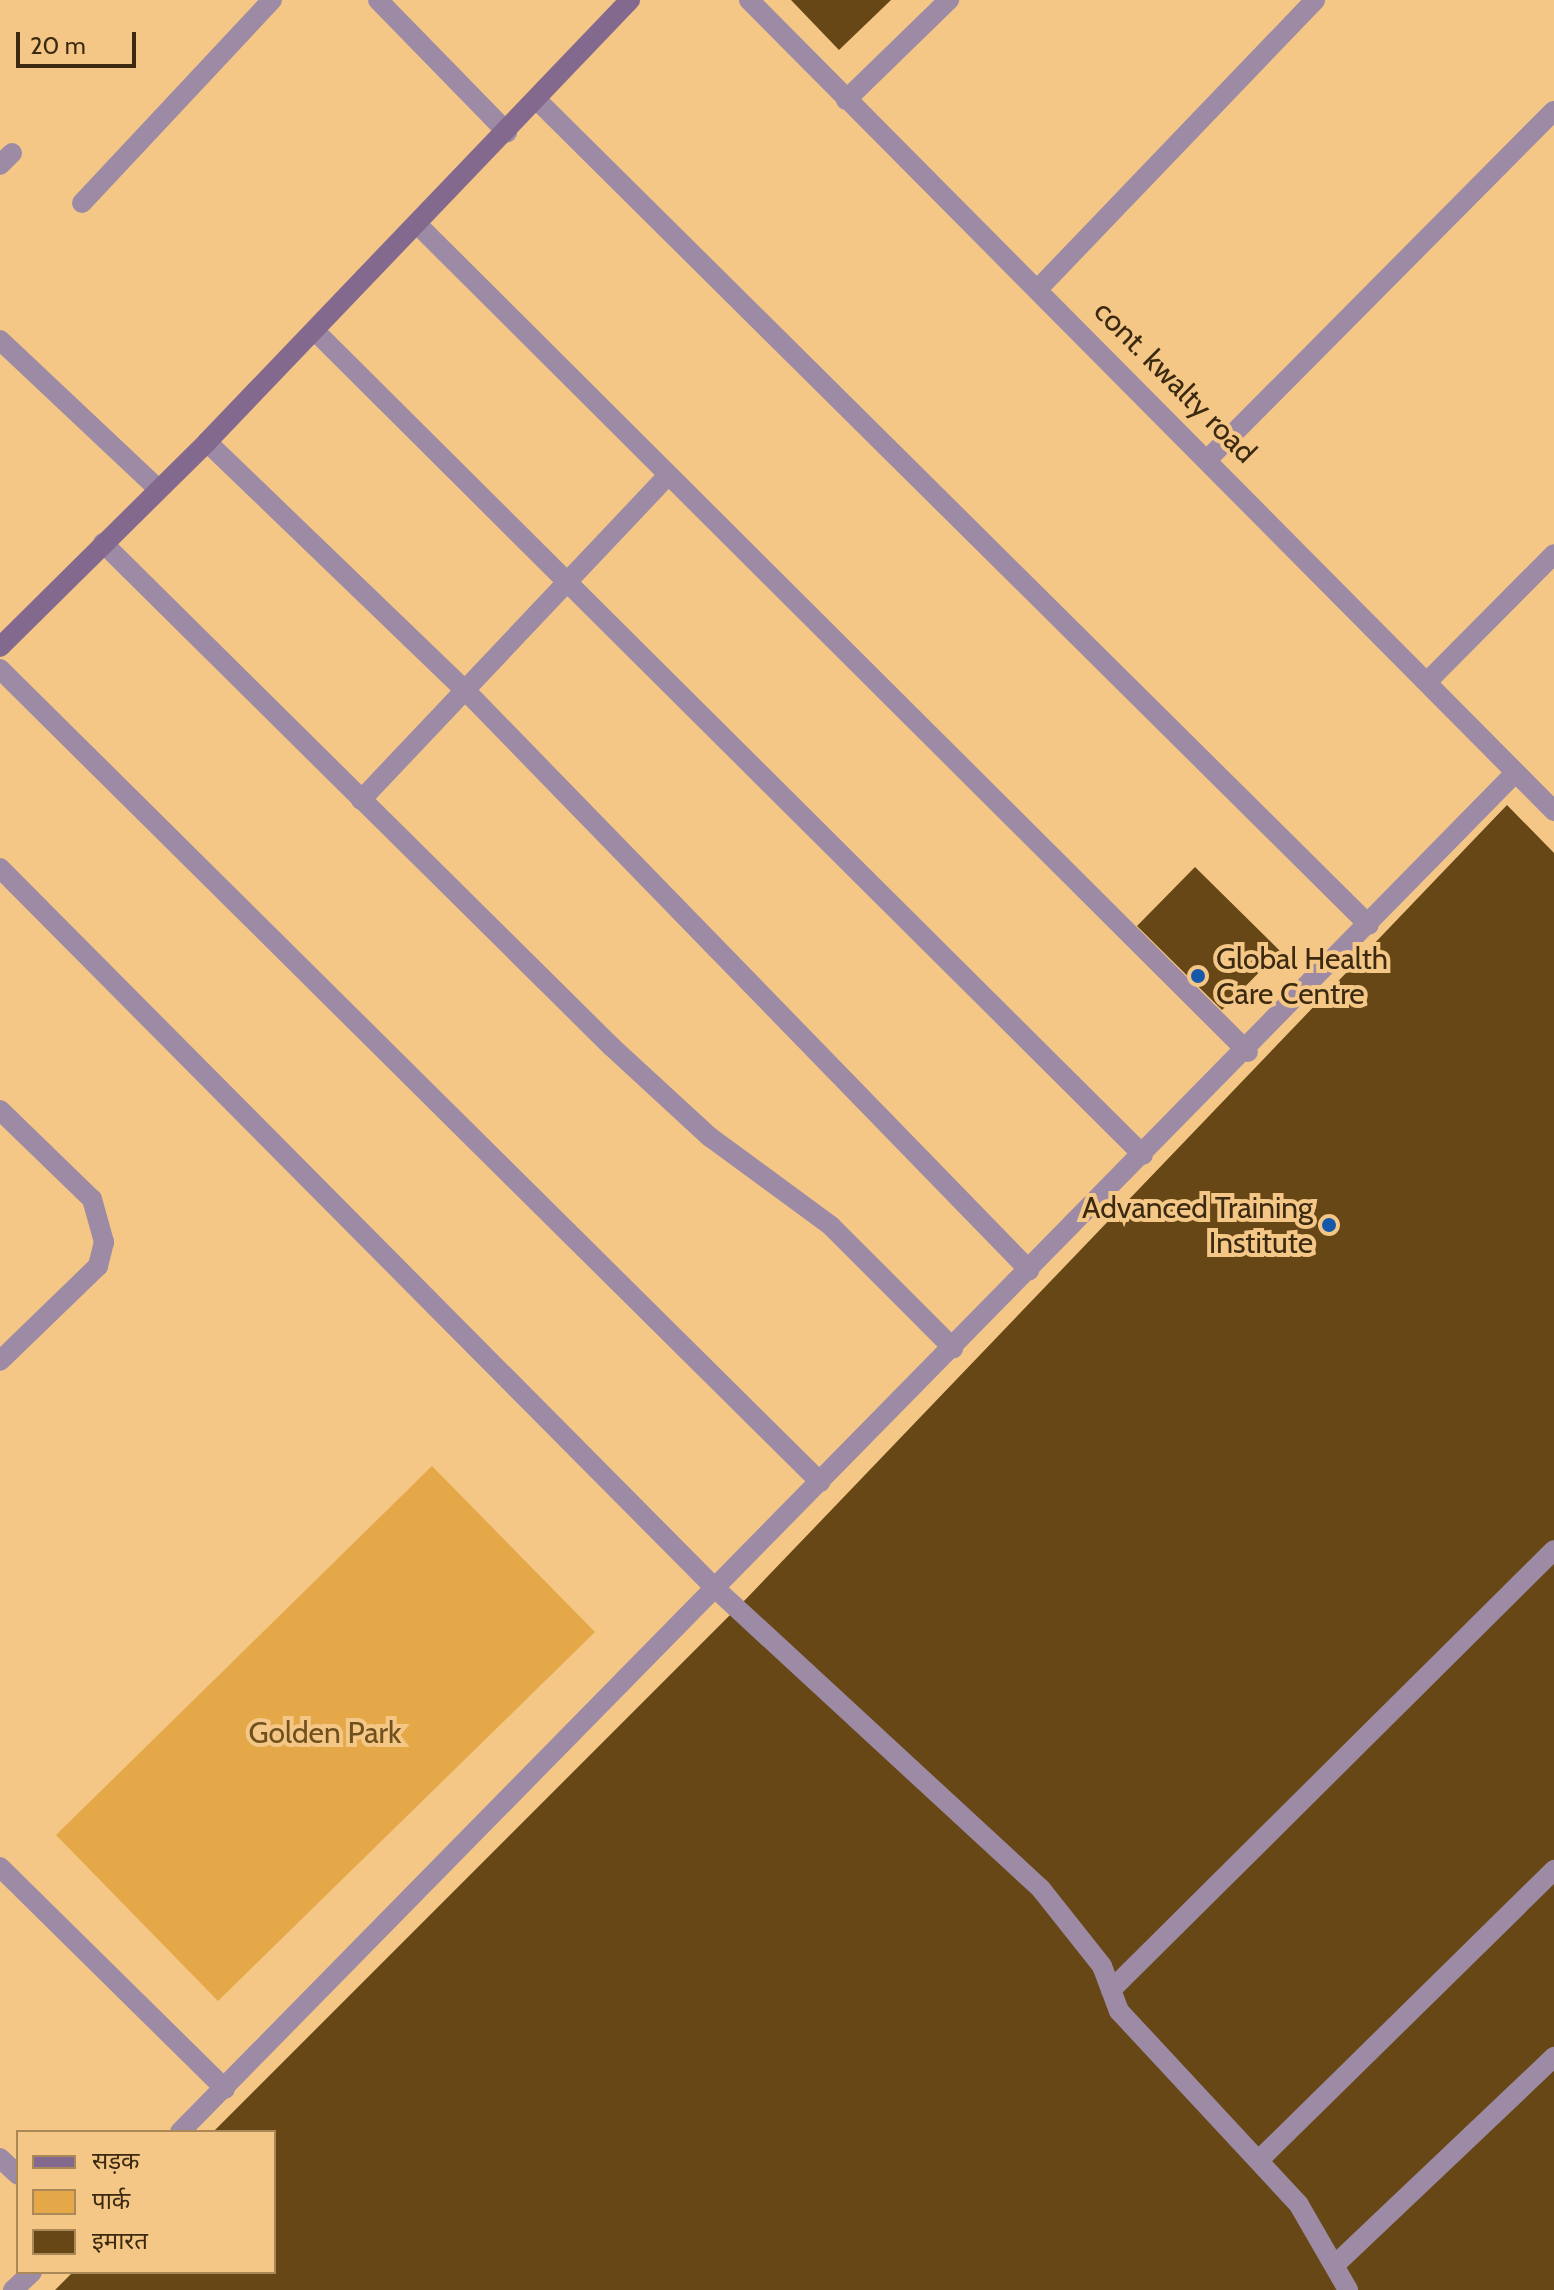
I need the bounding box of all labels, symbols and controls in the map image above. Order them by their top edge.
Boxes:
scale bar [20,16,140,66]
text: 20 m [30,31,86,60]
street label: cont. kwalty road [1086,293,1264,471]
place label: Global Health Care Centre [1216,941,1388,1012]
marker: Global Health Care Centre [1187,965,1209,987]
place label: Advanced Training Institute [1082,1190,1313,1260]
marker: Advanced Training Institute [1320,1216,1338,1234]
park label: Golden Park [248,1715,402,1751]
legend [16,2130,276,2274]
text: सड़क [92,2146,140,2175]
text: पार्क [92,2186,130,2215]
text: इमारत [92,2226,148,2255]

